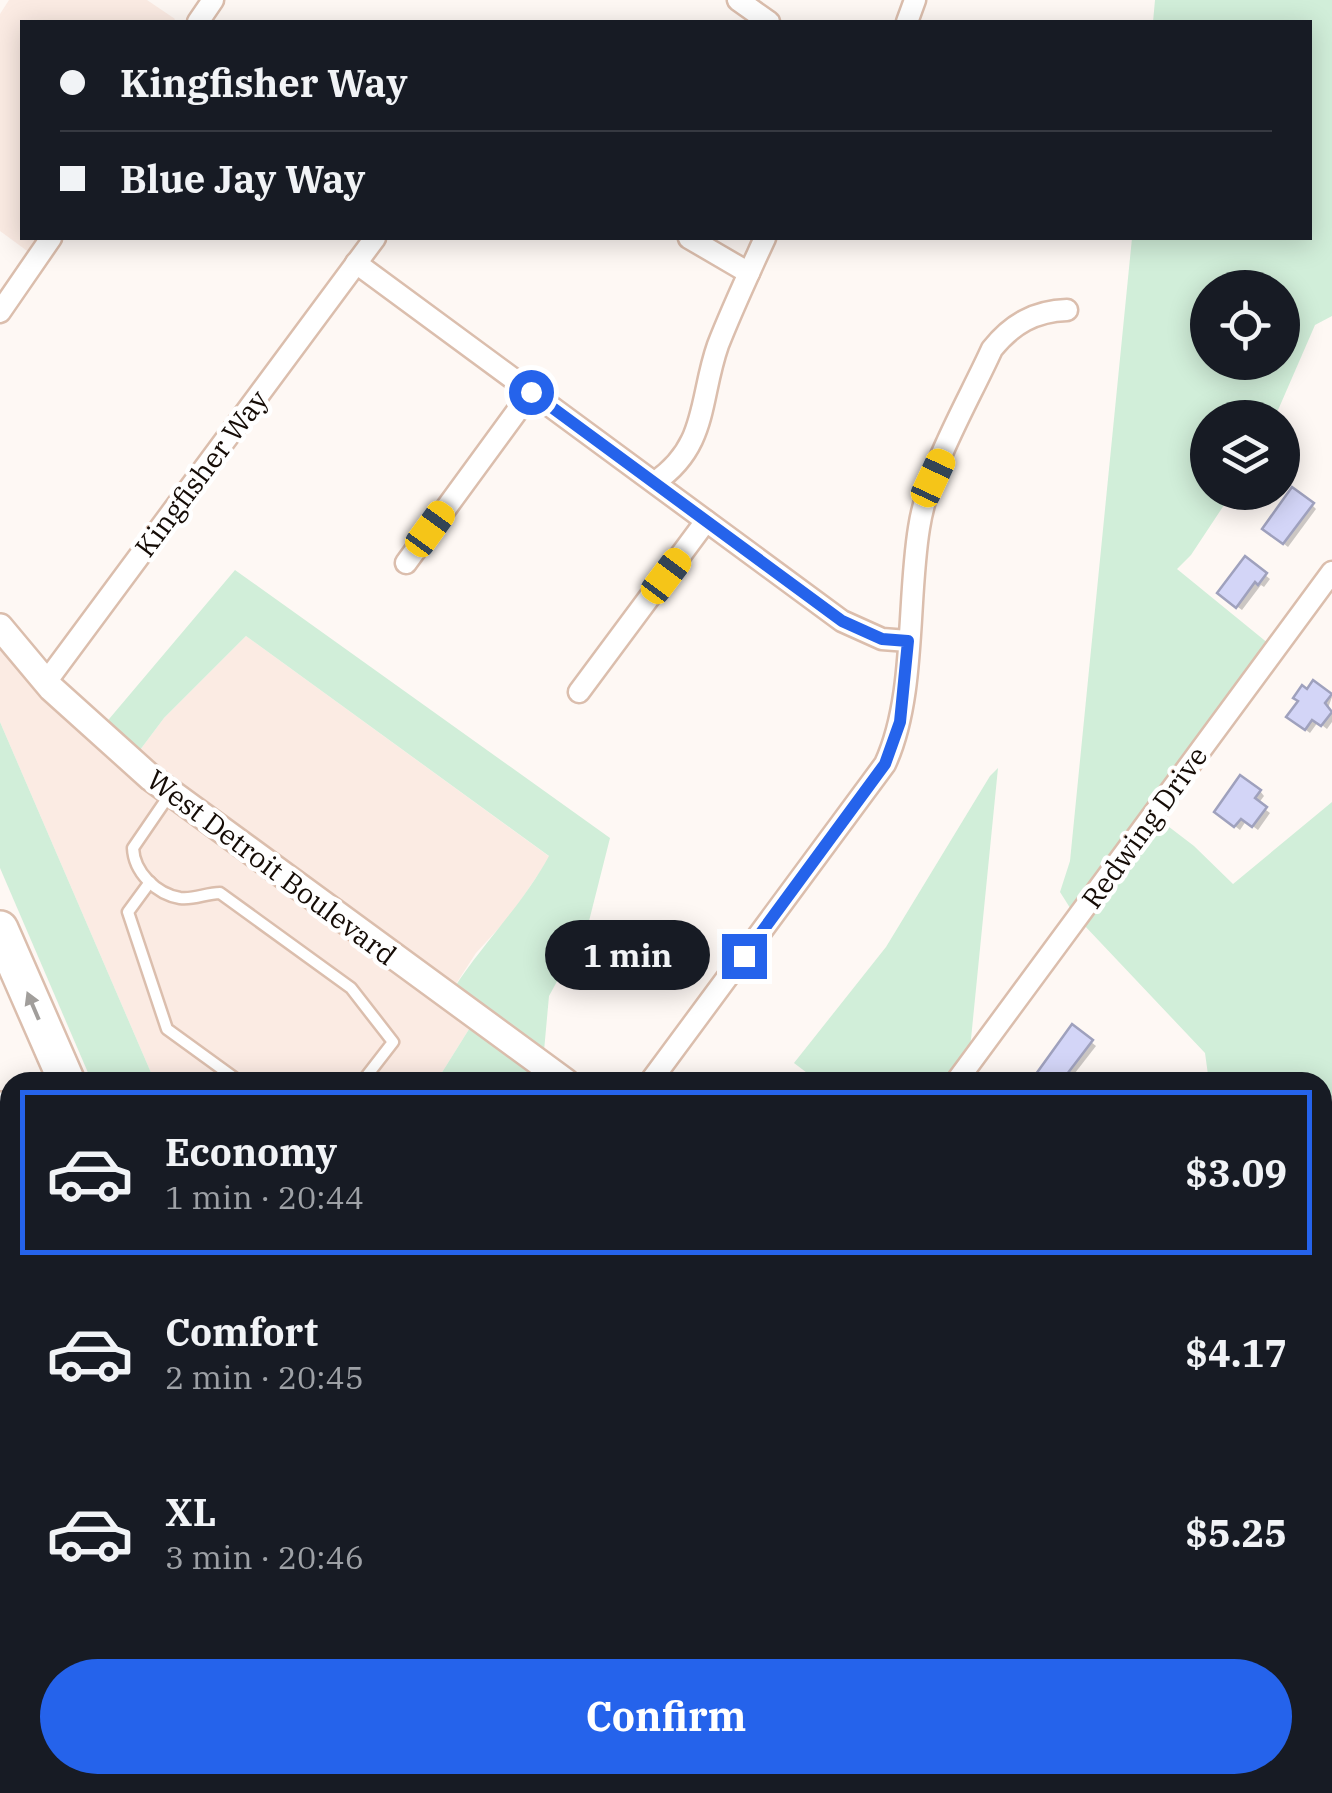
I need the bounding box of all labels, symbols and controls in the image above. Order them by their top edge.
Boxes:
text: Kingfisher Way [120,58,408,107]
text: Blue Jay Way [120,154,366,203]
map controls [1190,270,1300,510]
button: locate [1190,270,1300,380]
route start [509,370,554,415]
street label: Kingfisher Way [126,382,276,564]
button: layers [1190,400,1300,510]
car [907,444,959,512]
car [400,496,460,562]
car [636,543,696,609]
street label: Redwing Drive [1073,739,1215,915]
street label: West Detroit Boulevard [140,761,404,973]
callout: 1 min [544,921,709,991]
text: 1 min [583,934,672,976]
route end [722,934,767,979]
one-way arrow [25,991,41,1021]
text: Economy [165,1127,337,1176]
icon: car [45,1128,135,1218]
text: $3.09 [1185,1148,1287,1197]
text: 1 min · 20:44 [165,1176,364,1218]
text: Comfort [165,1307,318,1356]
icon: car [45,1308,135,1398]
text: $4.17 [1185,1328,1287,1377]
text: 2 min · 20:45 [165,1356,364,1398]
text: XL [165,1487,216,1536]
icon: car [45,1488,135,1578]
text: $5.25 [1185,1508,1287,1557]
text: 3 min · 20:46 [165,1536,364,1578]
button: Confirm [40,1659,1292,1774]

